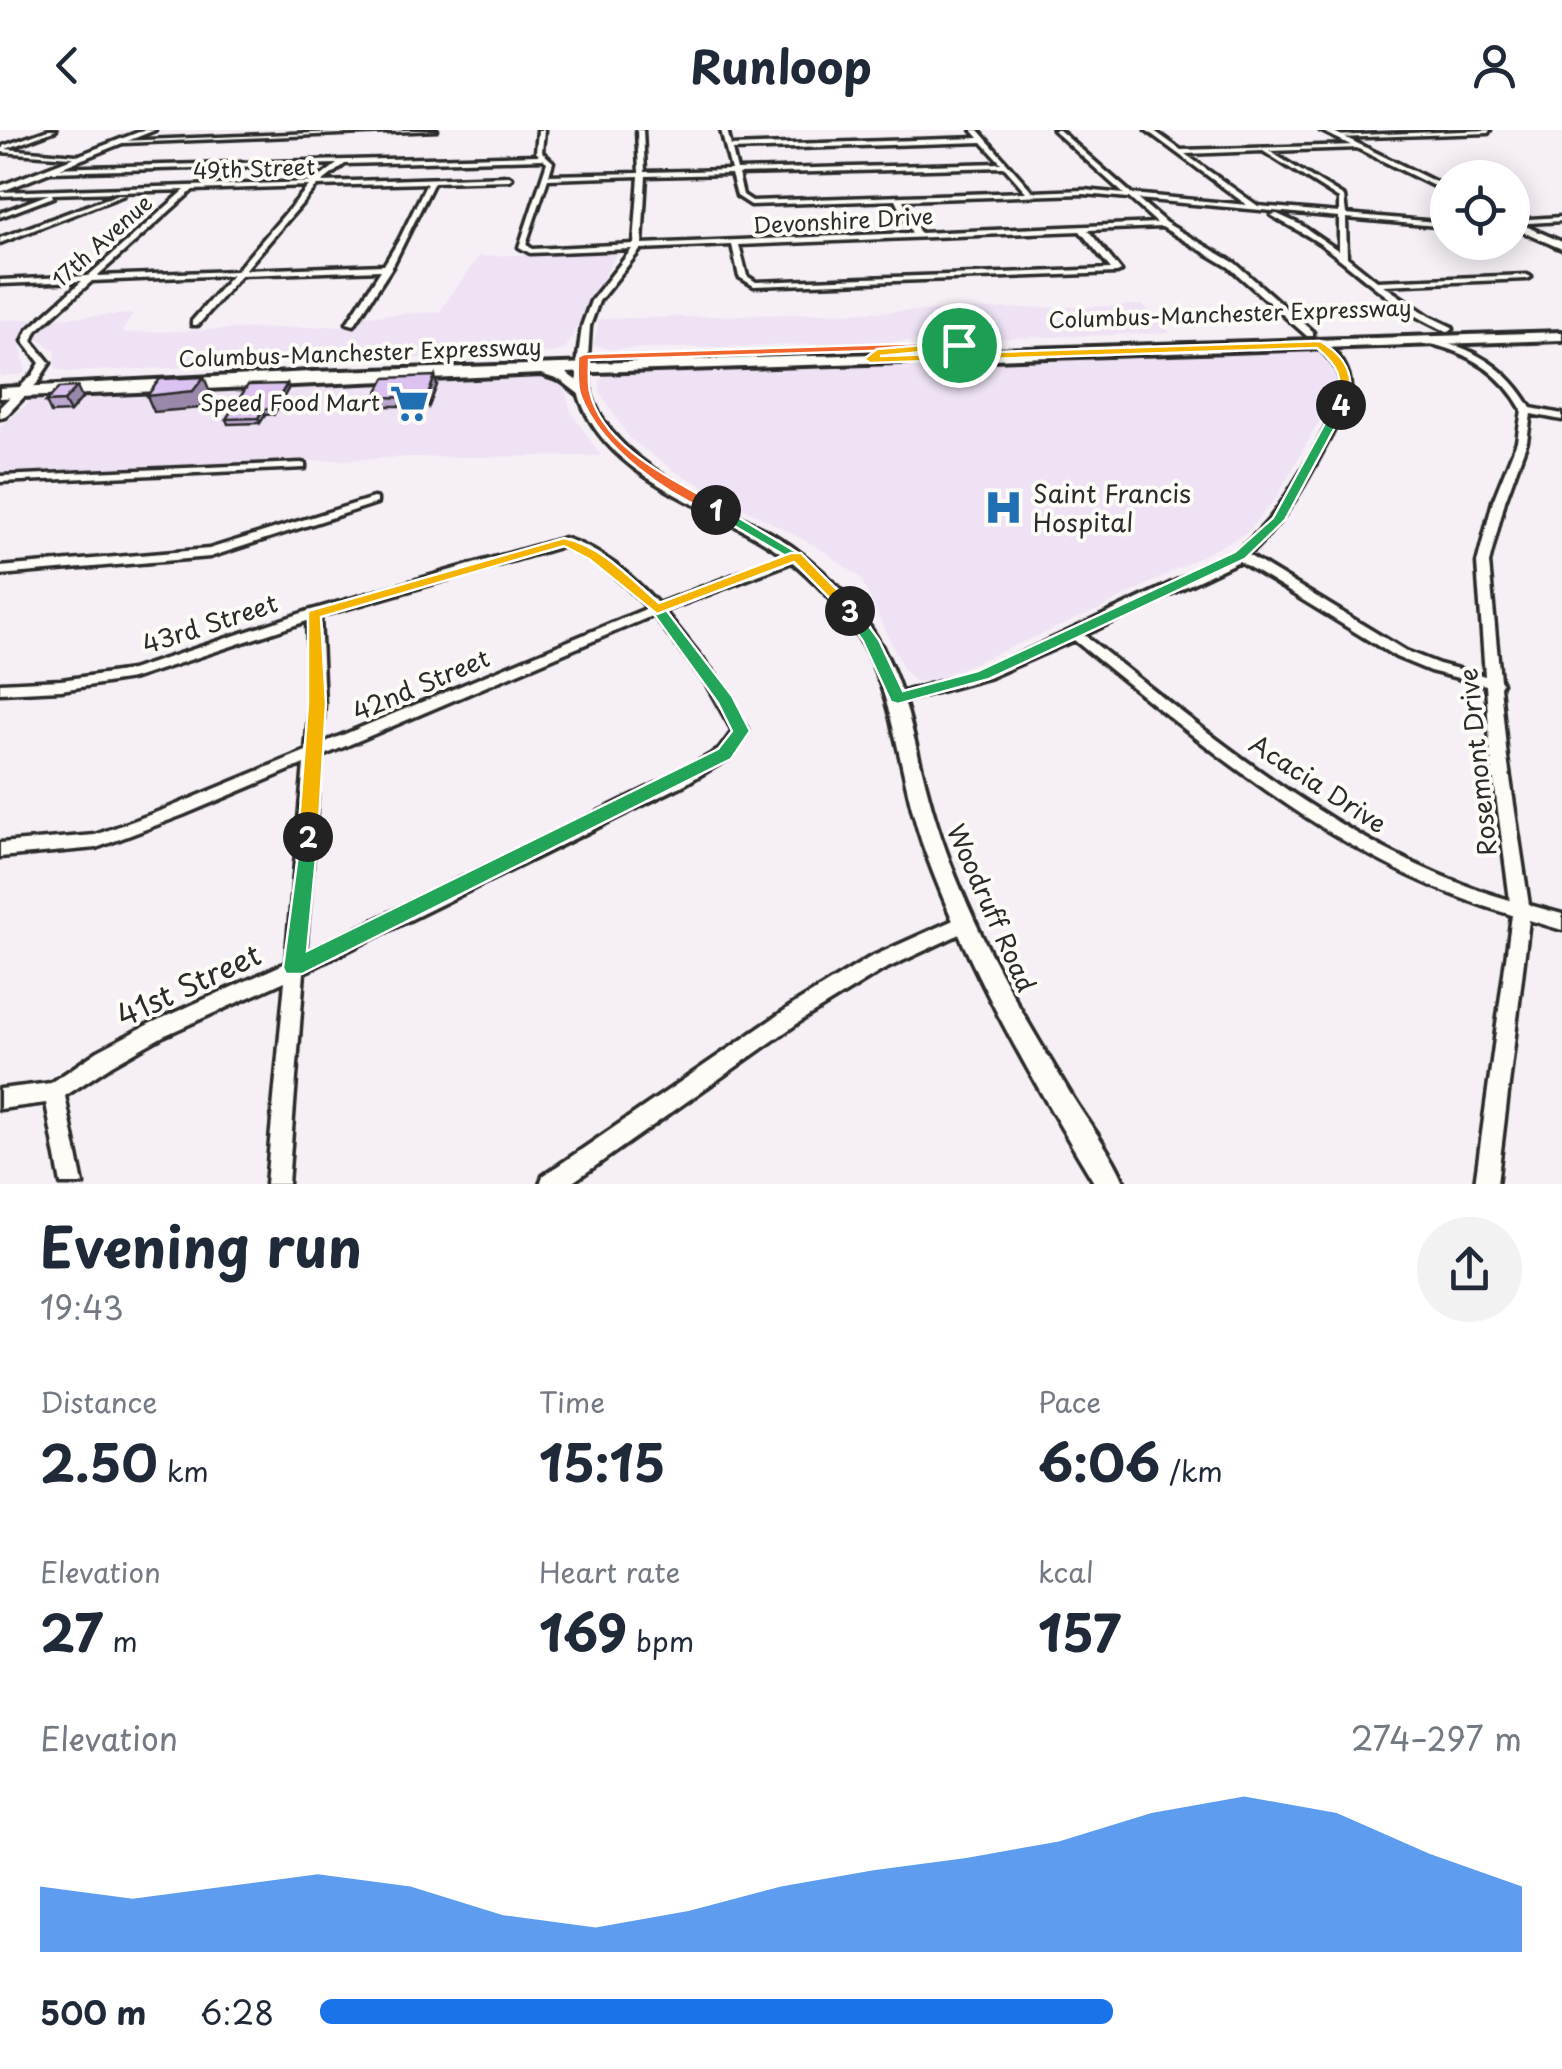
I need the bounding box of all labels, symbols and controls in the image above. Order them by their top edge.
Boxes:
text: Runloop [690,31,872,99]
icon: back [40,38,95,93]
icon: person [1467,38,1522,93]
street label: 49th Street [192,149,316,186]
map controls [1430,160,1530,260]
button: locate [1430,160,1530,260]
street label: 17th Avenue [43,186,159,294]
street label: Devonshire Drive [752,198,934,241]
street label: Columbus-Manchester Expressway [1048,290,1412,335]
pin [917,303,1002,388]
icon: arrive [932,318,987,373]
street label: Columbus-Manchester Expressway [178,329,542,374]
pin: 4 [1316,380,1366,430]
supermarket icon: Speed Food Mart [389,382,431,424]
text: 4 [1331,383,1351,426]
place label: Speed Food Mart [200,385,380,418]
place label: Saint Francis Hospital [1033,474,1191,541]
pin: 1 [691,485,741,535]
hospital icon: Saint Francis Hospital [982,487,1024,529]
text: 1 [709,488,723,531]
street label: 43rd Street [137,583,282,663]
pin: 3 [825,586,875,636]
text: 3 [841,589,859,632]
street label: 42nd Street [346,638,495,730]
street label: Rosemont Drive [1448,666,1506,858]
street label: Acacia Drive [1242,724,1395,842]
pin: 2 [283,812,333,862]
text: 2 [298,815,318,858]
street label: Woodruff Road [938,817,1046,998]
street label: 41st Street [108,931,267,1037]
text: Evening run [40,1204,362,1287]
button: share [1417,1217,1522,1322]
text: 19:43 [40,1283,124,1331]
text: Distance [40,1380,158,1423]
text: Time [539,1380,605,1423]
text: Pace [1038,1380,1101,1423]
text: 2.50 [40,1423,158,1499]
text: 15:15 [539,1423,665,1499]
text: 6:06 [1038,1423,1160,1499]
text: km [158,1449,209,1492]
text: /km [1160,1449,1223,1492]
text: Elevation [40,1550,161,1593]
text: Heart rate [539,1550,680,1593]
text: kcal [1038,1550,1094,1593]
text: 27 [40,1593,103,1669]
text: 169 [539,1593,627,1669]
text: 157 [1038,1593,1121,1669]
text: m [103,1619,138,1662]
text: bpm [627,1619,694,1662]
text: Elevation [40,1714,178,1762]
text: 274–297 m [1351,1714,1522,1762]
text: 500 m [40,1988,146,2036]
text: 6:28 [200,1988,274,2036]

